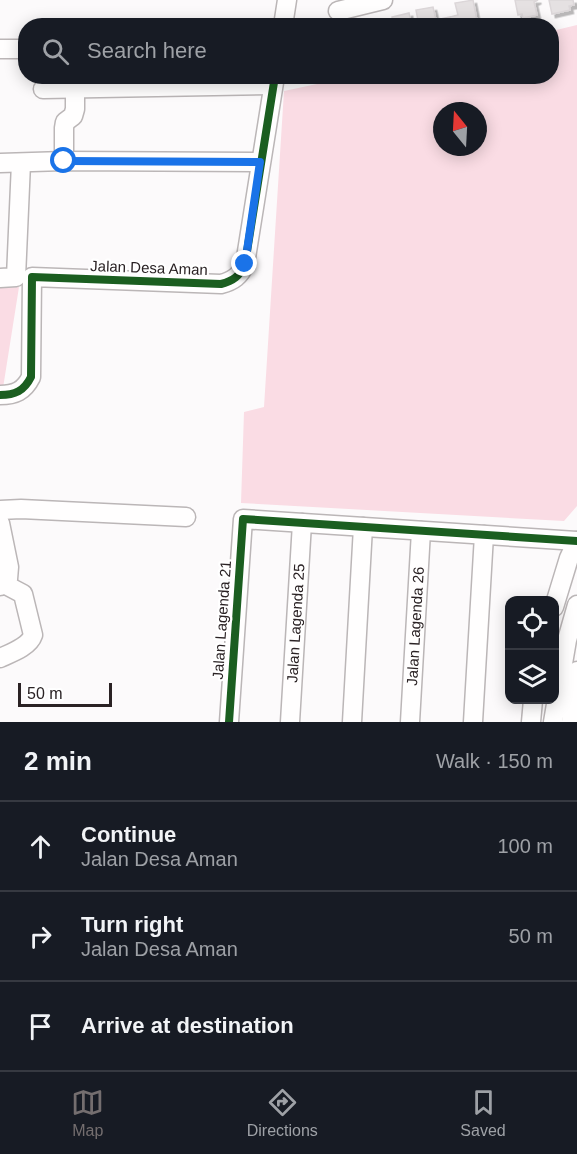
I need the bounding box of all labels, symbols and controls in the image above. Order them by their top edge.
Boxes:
search box [18,18,559,84]
icon: search [39,35,72,68]
text: Search here [87,38,207,63]
north arrow [433,102,487,156]
route start [50,147,76,173]
route end [231,250,257,276]
street label: Jalan Desa Aman [90,257,208,278]
street label: Jalan Lagenda 21 [209,560,234,680]
street label: Jalan Lagenda 25 [283,563,308,683]
street label: Jalan Lagenda 26 [403,566,427,686]
map controls [505,596,559,704]
button: locate [505,596,559,650]
button: layers [505,650,559,704]
scale bar [18,680,112,708]
text: 50 m [27,685,63,702]
text: 2 min [24,746,92,776]
text: Walk · 150 m [436,750,553,772]
text: Continue [81,822,176,847]
icon: ahead [24,830,57,863]
text: 100 m [497,835,553,857]
text: Jalan Desa Aman [81,848,238,870]
text: Turn right [81,912,183,937]
icon: right [24,920,57,953]
text: 50 m [509,925,553,947]
text: Jalan Desa Aman [81,938,238,960]
icon: arrive [24,1010,57,1043]
text: Arrive at destination [81,1013,294,1038]
tab: Map [71,1086,104,1140]
tab: Directions [247,1086,318,1140]
tab: Saved [460,1086,506,1140]

